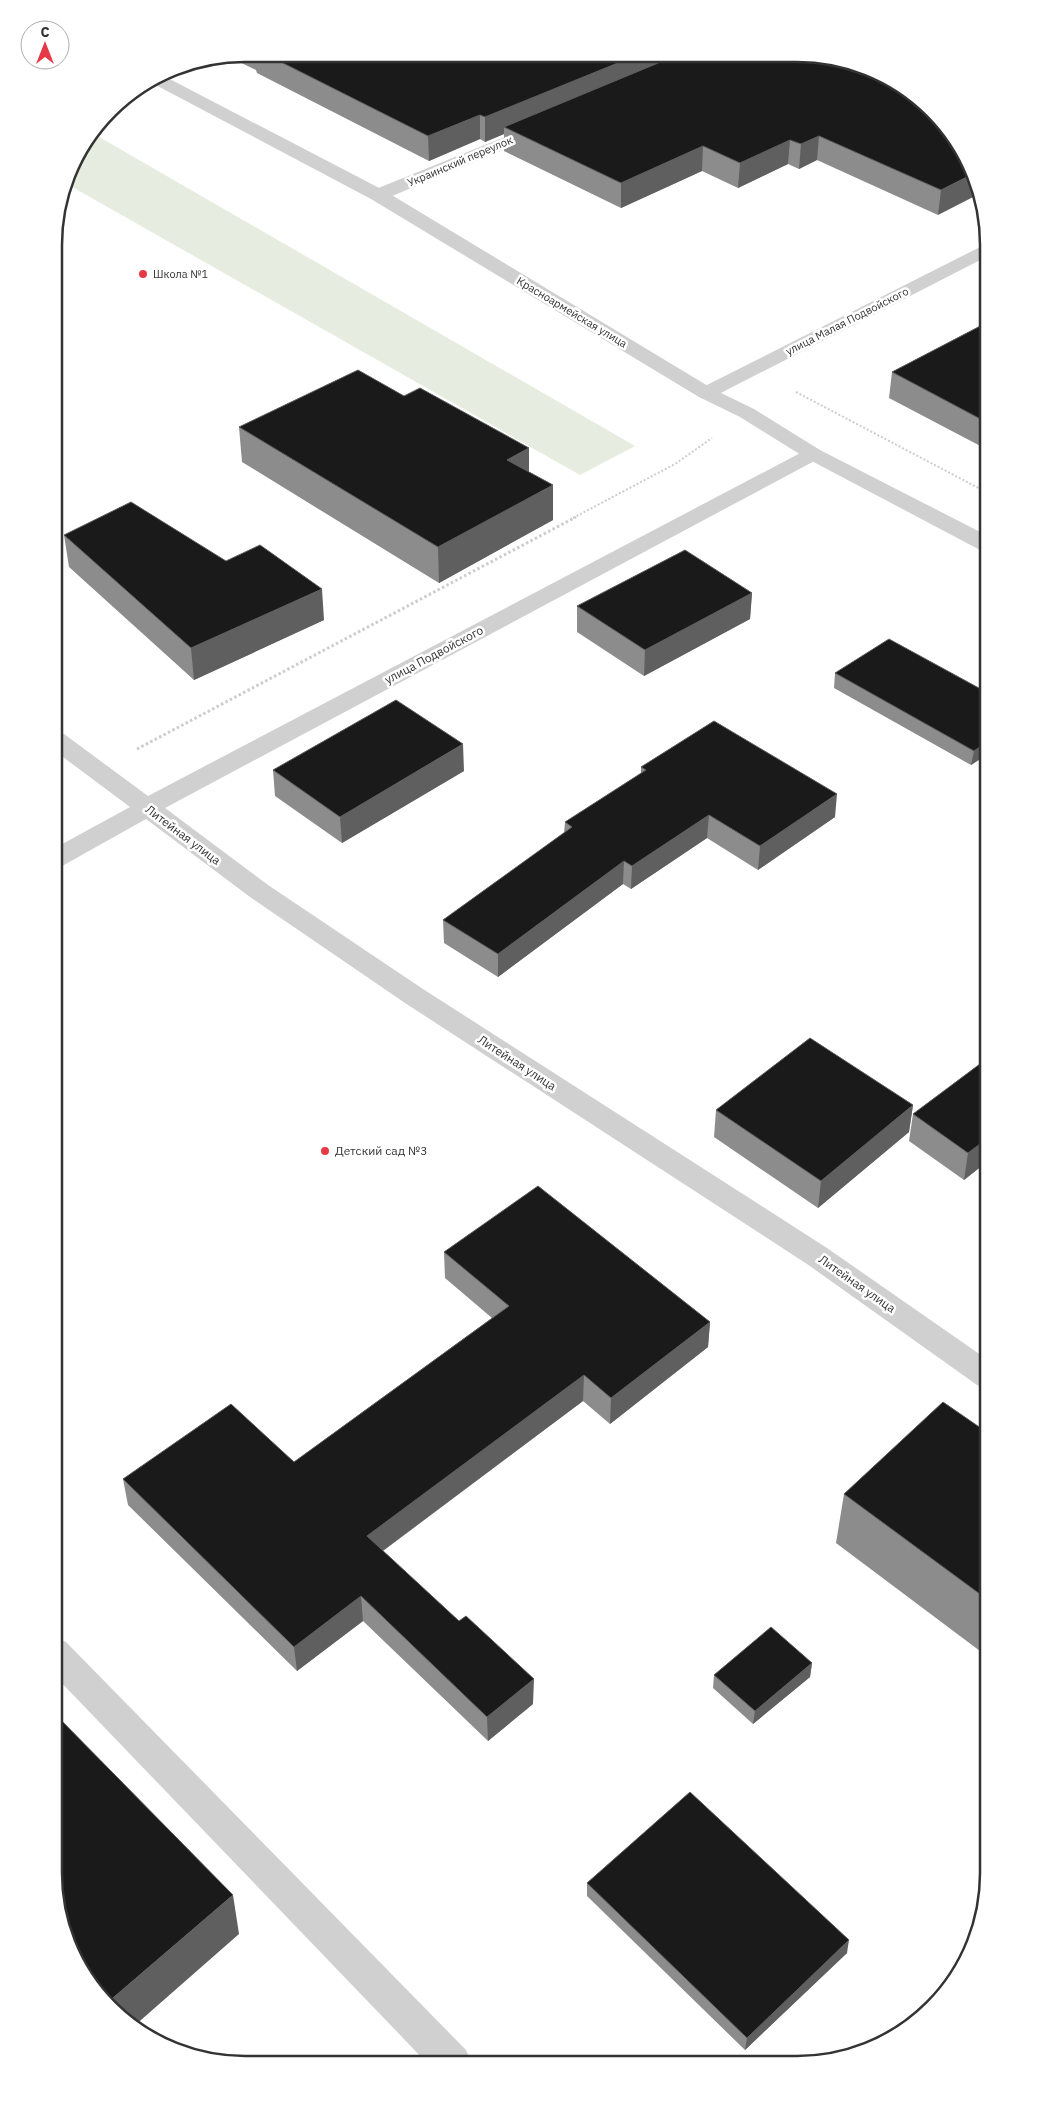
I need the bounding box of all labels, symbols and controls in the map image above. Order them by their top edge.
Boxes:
north arrow [20,20,70,70]
text: С [40,23,50,41]
street label: Украинский переулок [405,132,515,190]
place label: Школа №1 [153,267,208,281]
marker: Школа №1 [137,268,149,280]
street label: Красноармейская улица [514,273,630,351]
street label: улица Малая Подвойского [783,284,911,358]
street label: улица Подвойского [382,622,486,687]
street label: Литейная улица [143,801,224,868]
street label: Литейная улица [475,1032,560,1094]
place label: Детский сад №3 [335,1143,427,1158]
marker: Детский сад №3 [319,1145,331,1157]
street label: Литейная улица [816,1252,899,1316]

